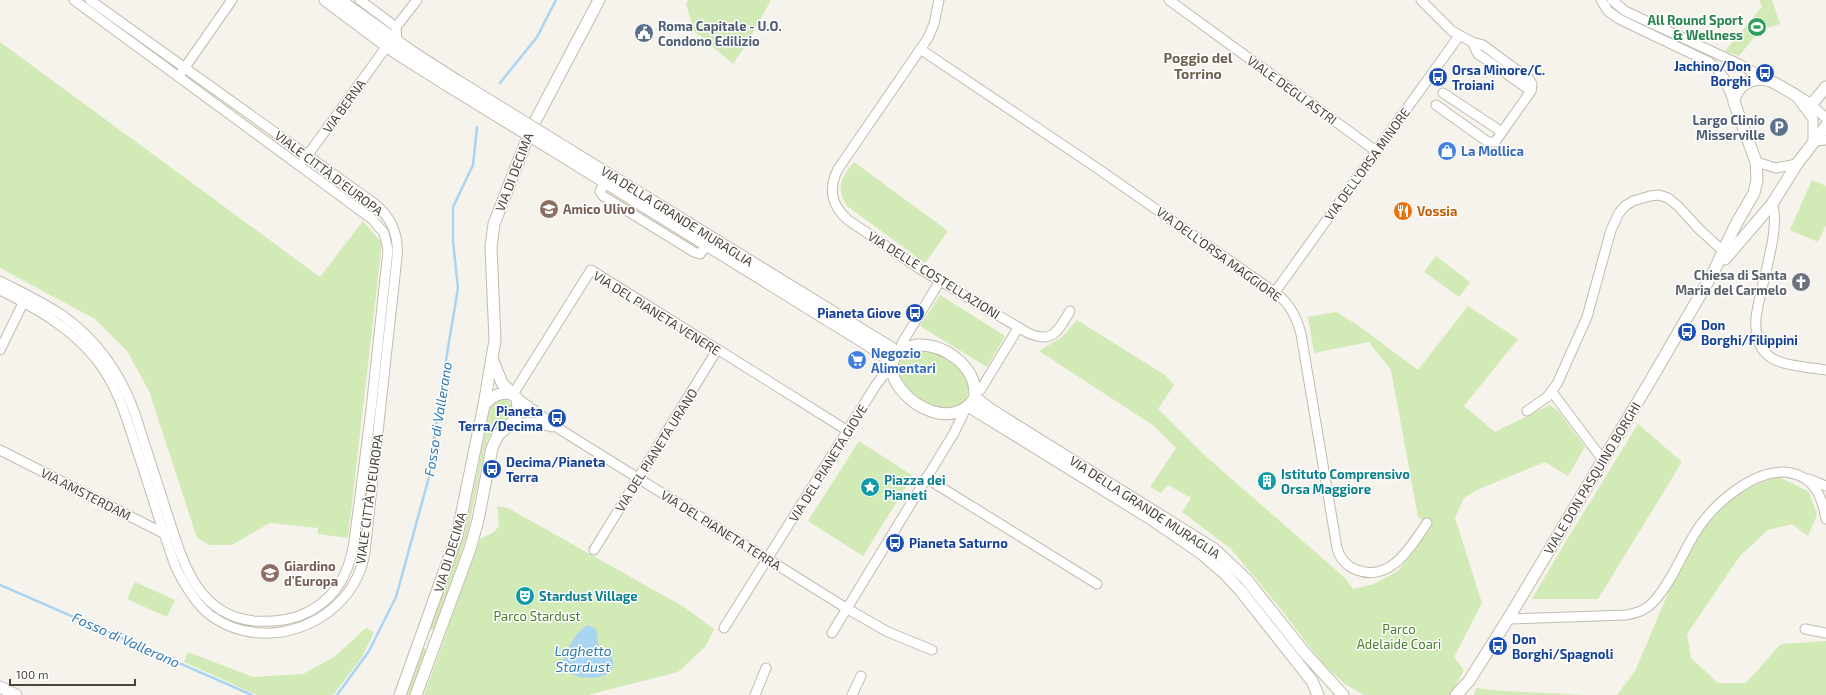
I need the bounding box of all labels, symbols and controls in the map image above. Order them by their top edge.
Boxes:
place label: All Round Sport & Wellness [1647,12,1744,43]
sports icon: All Round Sport & Wellness [1746,16,1768,38]
place label: Roma Capitale - U.O. Condono Edilizio [658,18,782,49]
public building icon: Roma Capitale - U.O. Condono Edilizio [633,22,655,44]
district label: Poggio del Torrino [1163,49,1233,82]
street label: VIALE DEGLI ASTRI [1244,52,1340,128]
place label: Jachino/Don Borghi [1674,58,1751,89]
place label: Orsa Minore/C. Troiani [1452,62,1545,93]
bus stop icon: Jachino/Don Borghi [1754,62,1776,84]
bus stop icon: Orsa Minore/C. Troiani [1427,66,1449,88]
street label: VIA BERNA [319,76,369,136]
street label: VIA DELL'ORSA MINORE [1321,104,1413,224]
place label: Largo Clinio Misserville [1693,112,1765,143]
parking icon: Largo Clinio Misserville [1768,116,1790,138]
street label: VIALE CITTÀ D'EUROPA [272,126,387,219]
street label: VIA DI DECIMA [492,130,536,214]
shop icon: La Mollica [1436,140,1458,162]
place label: La Mollica [1461,143,1524,159]
street label: VIA DELLA GRANDE MURAGLIA [598,162,756,270]
school or university icon: Amico Ulivo [538,198,560,220]
restaurant icon: Vossia [1392,200,1414,222]
place label: Amico Ulivo [563,201,636,217]
street label: VIA DELL'ORSA MAGGIORE [1153,203,1285,305]
place label: Vossia [1417,203,1457,219]
street label: VIA DELLE COSTELLAZIONI [865,228,1003,322]
street label: VIA DEL PIANETA VENERE [590,267,724,359]
place label: Chiesa di Santa Maria del Carmelo [1675,267,1787,298]
church icon: Chiesa di Santa Maria del Carmelo [1790,271,1812,293]
bus stop icon: Pianeta Giove [904,302,926,324]
place label: Pianeta Giove [817,305,901,321]
place label: Don Borghi/Filippini [1701,317,1798,348]
bus stop icon: Don Borghi/Filippini [1676,321,1698,343]
place label: Negozio Alimentari [871,345,936,376]
supermarket icon: Negozio Alimentari [846,349,868,371]
water label: Fosso di Vallerano [420,360,455,477]
street label: VIA DEL PIANETA URANO [611,385,701,515]
street label: VIALE DON PASQUINO BORGHI [1540,399,1644,557]
street label: VIA DEL PIANETA GIOVE [785,401,871,525]
place label: Pianeta Terra/Decima [458,403,543,434]
bus stop icon: Pianeta Terra/Decima [546,407,568,429]
street label: VIALE CITTÀ D'EUROPA [351,433,386,565]
street label: VIA DELLA GRANDE MURAGLIA [1067,452,1223,562]
place label: Decima/Pianeta Terra [506,454,605,485]
bus stop icon: Decima/Pianeta Terra [481,458,503,480]
street label: VIA AMSTERDAM [38,464,134,524]
place label: Istituto Comprensivo Orsa Maggiore [1281,466,1410,497]
building icon: Istituto Comprensivo Orsa Maggiore [1256,470,1278,492]
place label: Piazza dei Pianeti [884,472,946,503]
place icon: Piazza dei Pianeti [859,476,881,498]
street label: VIA DEL PIANETA TERRA [658,486,784,574]
street label: VIA DI DECIMA [430,510,470,594]
bus stop icon: Pianeta Saturno [884,532,906,554]
place label: Pianeta Saturno [909,535,1008,551]
place label: Giardino d'Europa [284,558,338,589]
school or university icon: Giardino d'Europa [259,562,281,584]
theatre icon: Stardust Village [514,585,536,607]
place label: Stardust Village [539,588,638,604]
water label: Fosso di Vallerano [70,608,183,671]
park label: Parco Stardust [493,608,581,624]
park label: Parco Adelaide Coari [1357,621,1441,652]
place label: Don Borghi/Spagnoli [1512,631,1613,662]
bus stop icon: Don Borghi/Spagnoli [1487,635,1509,657]
water label: Laghetto Stardust [554,642,612,675]
scale bar [10,661,135,687]
text: 100 m [16,667,48,681]

